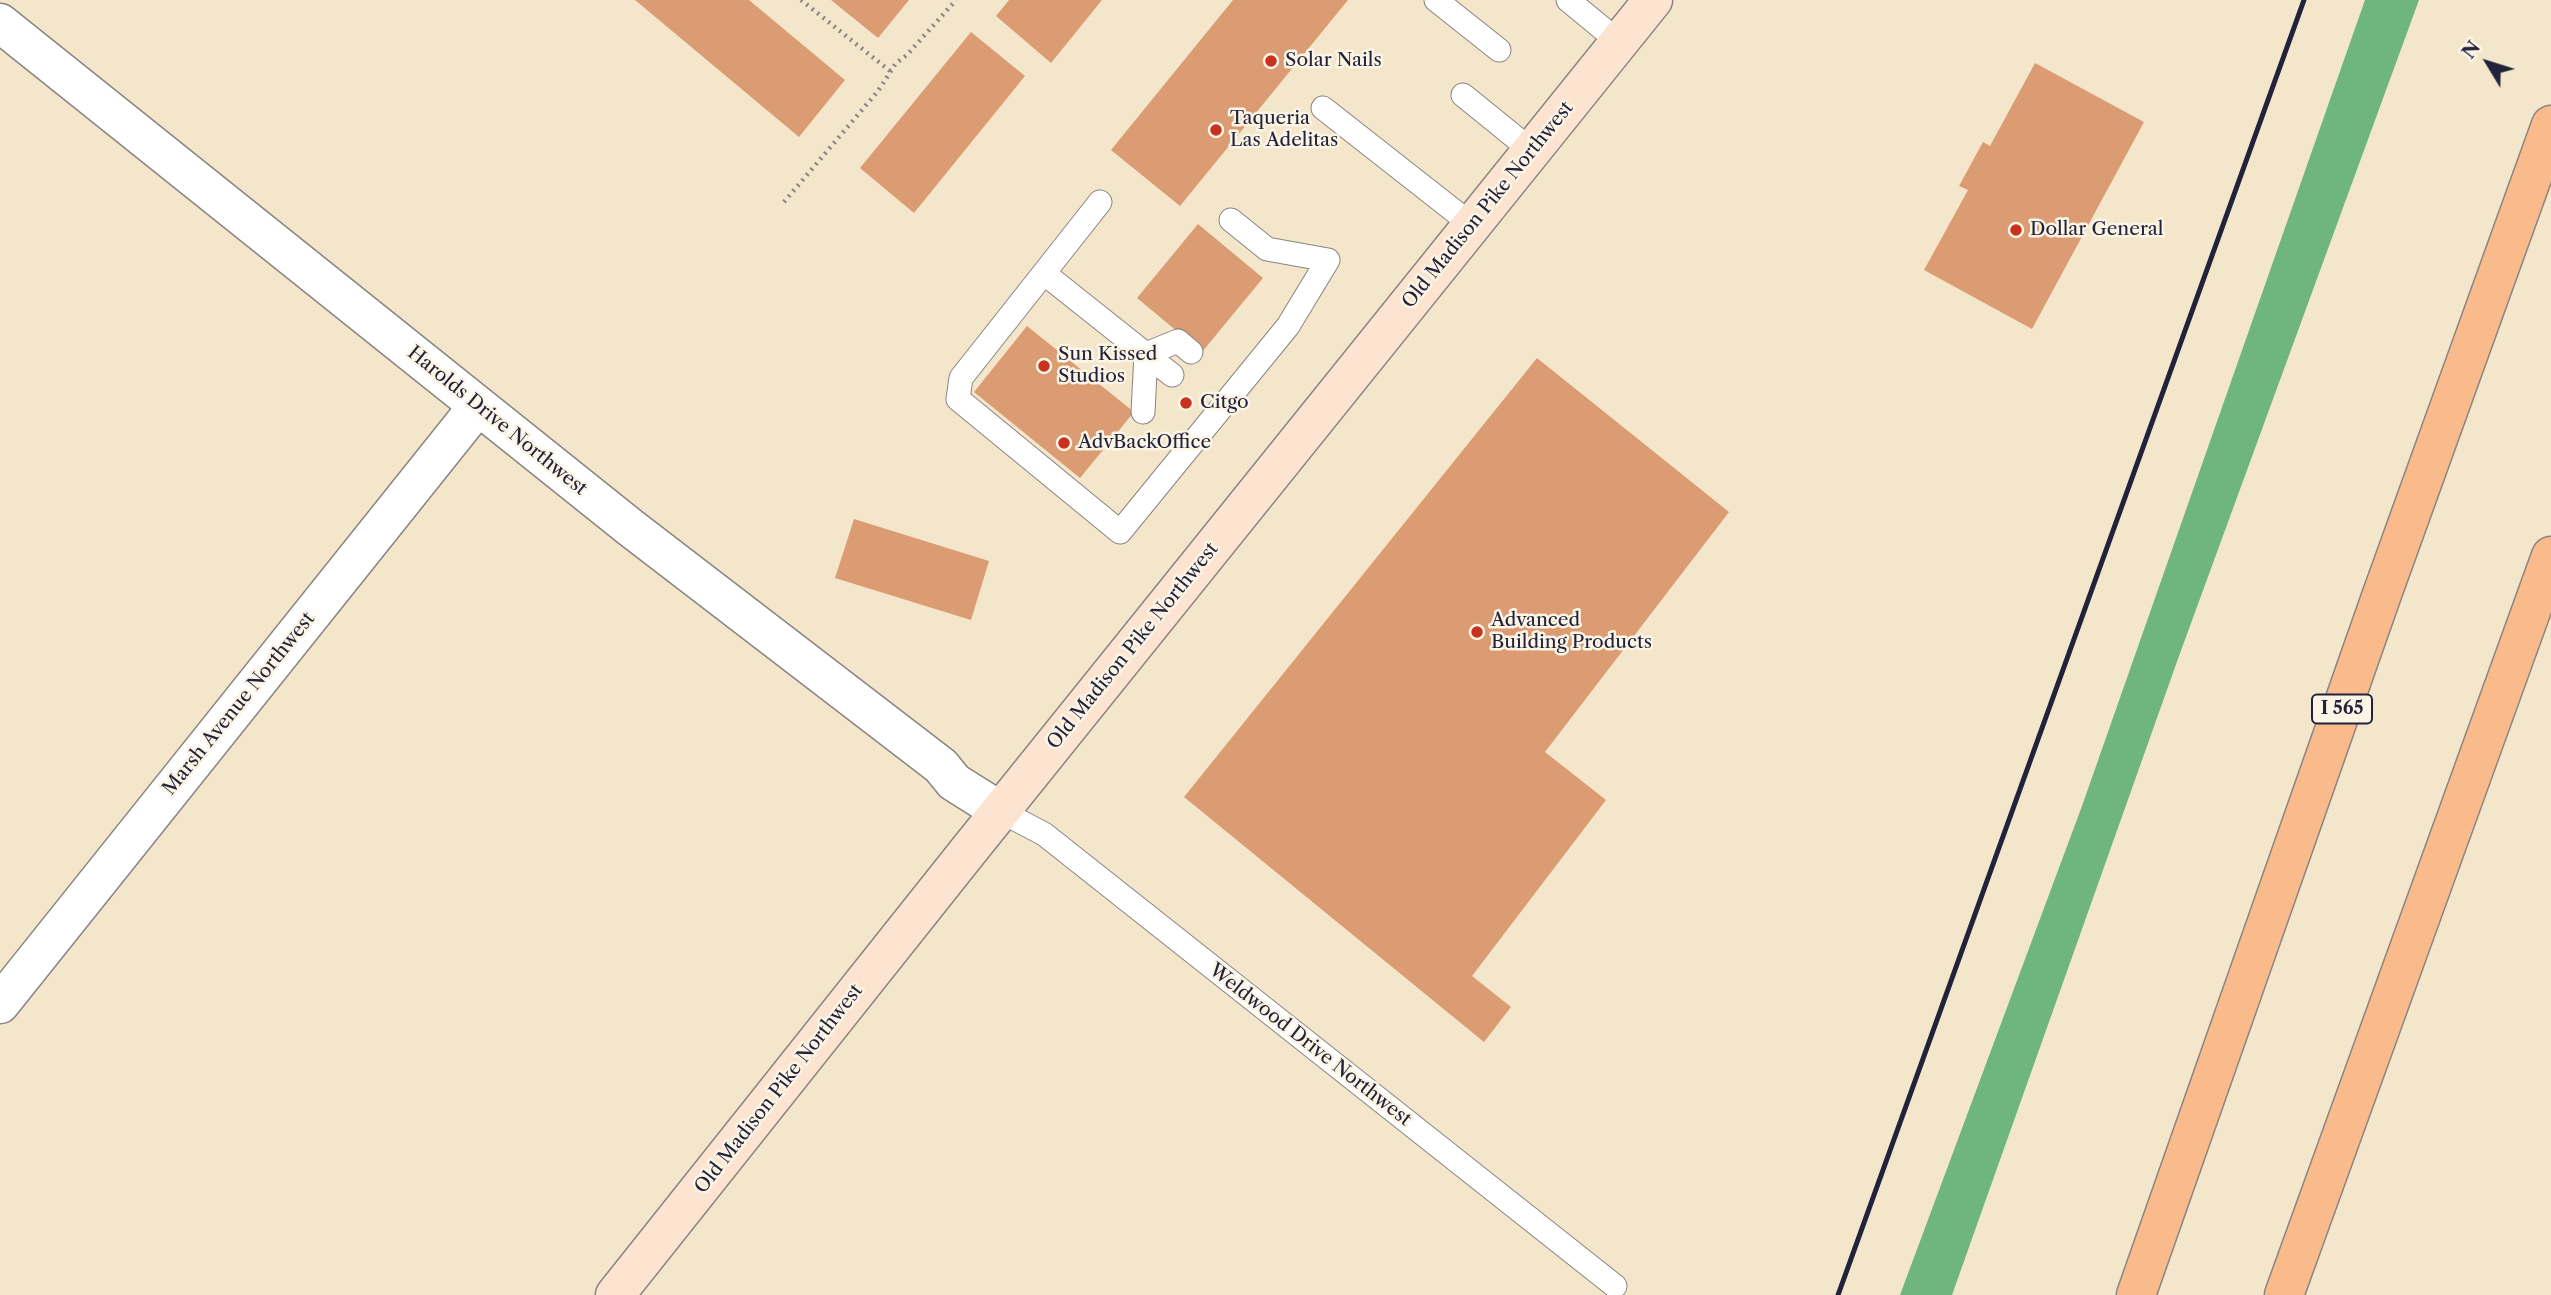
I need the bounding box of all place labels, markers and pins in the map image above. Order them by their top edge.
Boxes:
place label: Solar Nails [1285,50,1382,72]
marker: Solar Nails [1263,53,1279,69]
place label: Taqueria Las Adelitas [1230,108,1338,152]
marker: Taqueria Las Adelitas [1208,122,1224,138]
place label: Dollar General [2030,219,2163,241]
marker: Dollar General [2008,222,2024,238]
place label: Sun Kissed Studios [1058,344,1157,388]
marker: Sun Kissed Studios [1036,358,1052,374]
place label: Citgo [1200,392,1249,414]
marker: Citgo [1178,395,1194,411]
place label: AdvBackOffice [1078,432,1211,454]
marker: AdvBackOffice [1056,435,1072,451]
place label: Advanced Building Products [1491,610,1652,654]
marker: Advanced Building Products [1469,624,1485,640]

